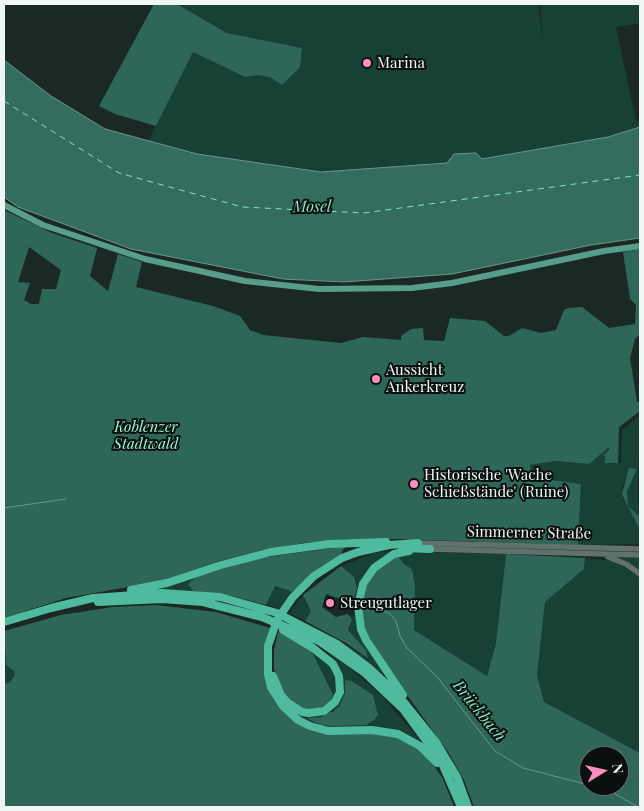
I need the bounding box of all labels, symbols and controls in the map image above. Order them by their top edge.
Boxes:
place label: Marina [377,54,425,72]
marker: Marina [361,57,373,69]
water label: Mosel [292,197,332,217]
place label: Aussicht Ankerkreuz [386,361,464,396]
marker: Aussicht Ankerkreuz [370,373,382,385]
park label: Koblenzer Stadtwald [114,418,178,453]
place label: Historische 'Wache Schießstände' (Ruine) [424,466,568,501]
marker: Historische 'Wache Schießstände' (Ruine) [408,478,420,490]
street label: Simmerner Straße [467,523,591,543]
place label: Streugutlager [340,594,432,612]
marker: Streugutlager [324,597,336,609]
water label: Brückbach [449,677,509,745]
north arrow [579,746,629,796]
text: N [608,762,628,775]

